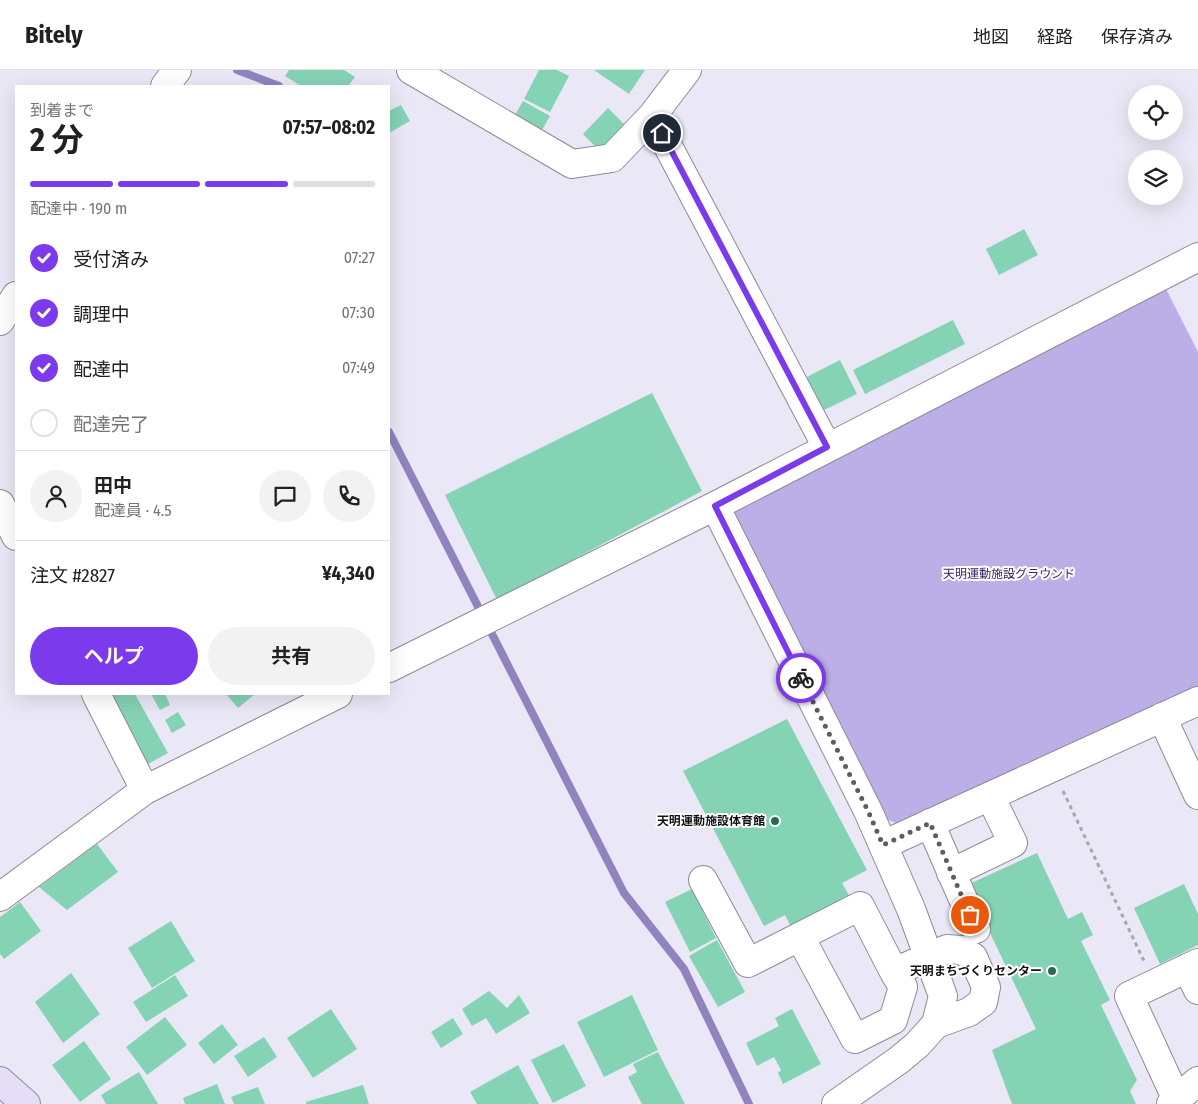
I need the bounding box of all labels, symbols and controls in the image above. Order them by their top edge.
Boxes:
text: Bitely [25,21,83,49]
text: 地図 [973,26,1009,48]
text: 経路 [1037,26,1073,48]
text: 保存済み [1101,26,1173,48]
map controls [1128,85,1183,205]
button: locate [1128,85,1183,140]
text: 到着まで [30,101,94,120]
pin [641,112,683,154]
text: 07:57–08:02 [283,116,375,139]
icon: home [648,119,676,147]
text: 2 分 [30,121,83,159]
button: layers [1128,150,1183,205]
text: 配達中 · 190 m [30,199,127,218]
icon: check [30,244,58,272]
text: 受付済み [73,248,149,271]
text: 07:27 [344,248,375,267]
icon: check [30,299,58,327]
text: 調理中 [73,303,130,326]
text: 07:30 [341,303,375,322]
icon: check [30,354,58,382]
text: 配達中 [73,358,130,381]
text: 07:49 [342,358,375,377]
text: 配達完了 [73,413,149,436]
button: person [30,470,82,522]
button: chat [259,470,311,522]
button: phone [323,470,375,522]
text: 田中 [94,474,132,497]
text: 配達員 · 4.5 [94,501,172,520]
text: ¥4,340 [322,562,375,585]
text: 注文 #2827 [30,564,115,587]
park label: 天明運動施設グラウンド [943,567,1075,581]
button: ヘルプ [30,627,198,685]
button: 共有 [208,627,375,685]
courier [776,653,826,703]
icon: bike [787,664,815,692]
place label: 天明運動施設体育館 [657,814,765,828]
marker: 天明運動施設体育館 [769,815,781,827]
pin [949,894,991,936]
icon: bag [956,901,984,929]
place label: 天明まちづくりセンター [910,964,1042,978]
marker: 天明まちづくりセンター [1046,965,1058,977]

